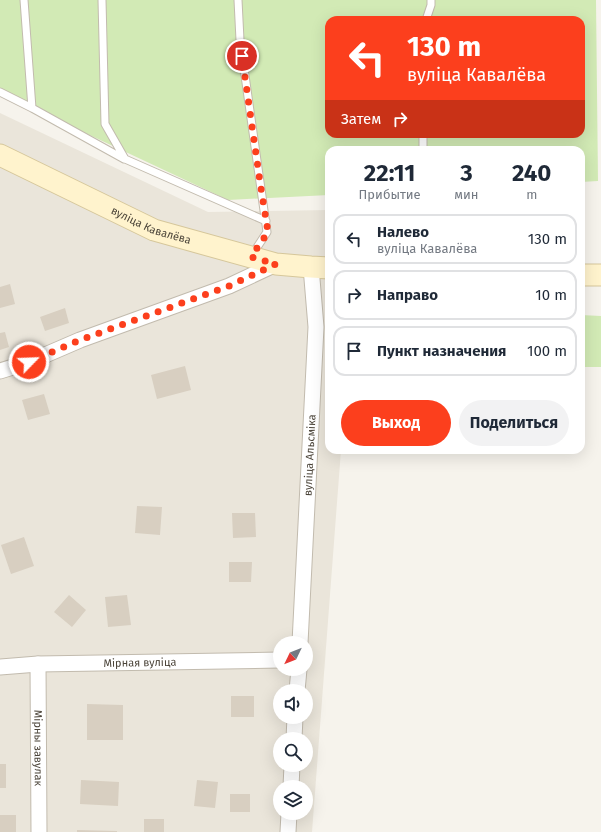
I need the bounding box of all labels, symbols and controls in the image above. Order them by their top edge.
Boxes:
text: 130 m [407,30,481,63]
icon: left [341,32,393,84]
pin [225,39,259,73]
icon: arrive [231,45,253,67]
text: вуліца Кавалёва [407,64,546,86]
icon: right [389,108,411,130]
text: Затем [341,110,381,128]
text: 22:11 [364,159,415,187]
text: 3 [460,159,473,187]
text: 240 [512,159,551,187]
text: Прибытие [359,187,421,202]
text: мин [454,187,479,202]
text: m [526,187,537,202]
street label: вуліца Кавалёва [109,204,193,247]
text: Налево [377,223,429,241]
icon: left [343,228,365,250]
text: 130 m [528,230,567,248]
text: вуліца Кавалёва [377,241,477,256]
icon: right [343,284,365,306]
text: Направо [377,286,438,304]
text: 10 m [535,286,567,304]
icon: arrive [343,340,365,362]
position arrow [8.0,341,50.0,383]
text: Пункт назначения [377,342,506,360]
text: 100 m [527,342,567,360]
button: Выход [341,400,451,446]
button: Поделиться [459,400,569,446]
street label: вуліца Альсміка [301,414,318,496]
north arrow [273,636,313,676]
map controls [273,636,313,820]
street label: Мірная вуліца [103,655,176,669]
button: sound [273,684,313,724]
street label: Мірны завулак [32,710,45,787]
button: search [273,732,313,772]
button: layers [273,780,313,820]

